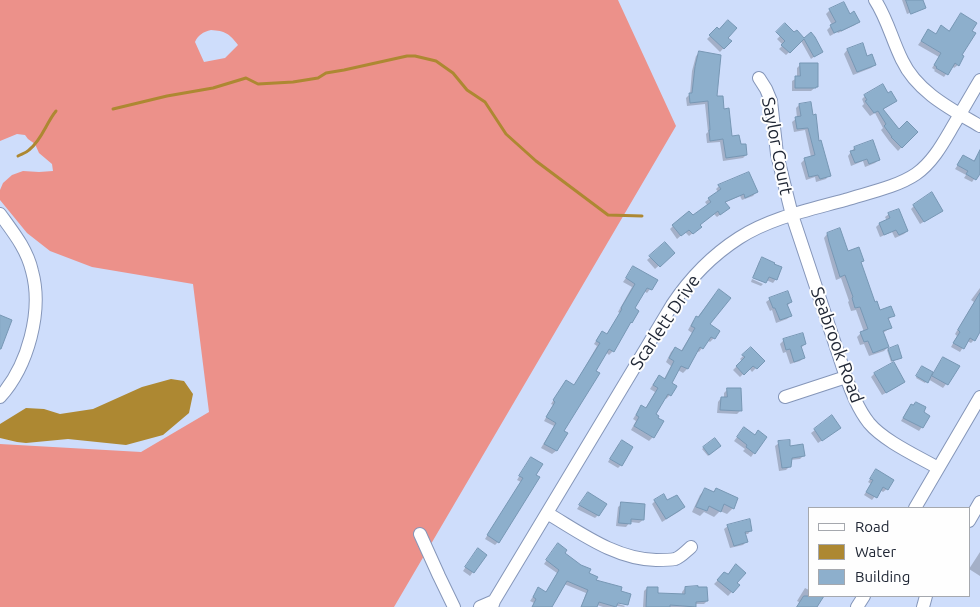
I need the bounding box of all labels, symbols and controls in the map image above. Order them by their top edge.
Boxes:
street label: Saylor Court [757,95,797,197]
street label: Scarlett Drive [625,271,705,373]
street label: Seabrook Road [806,284,868,406]
legend [808,507,970,597]
text: Road [855,518,890,535]
text: Water [855,543,896,560]
text: Building [855,568,910,585]

